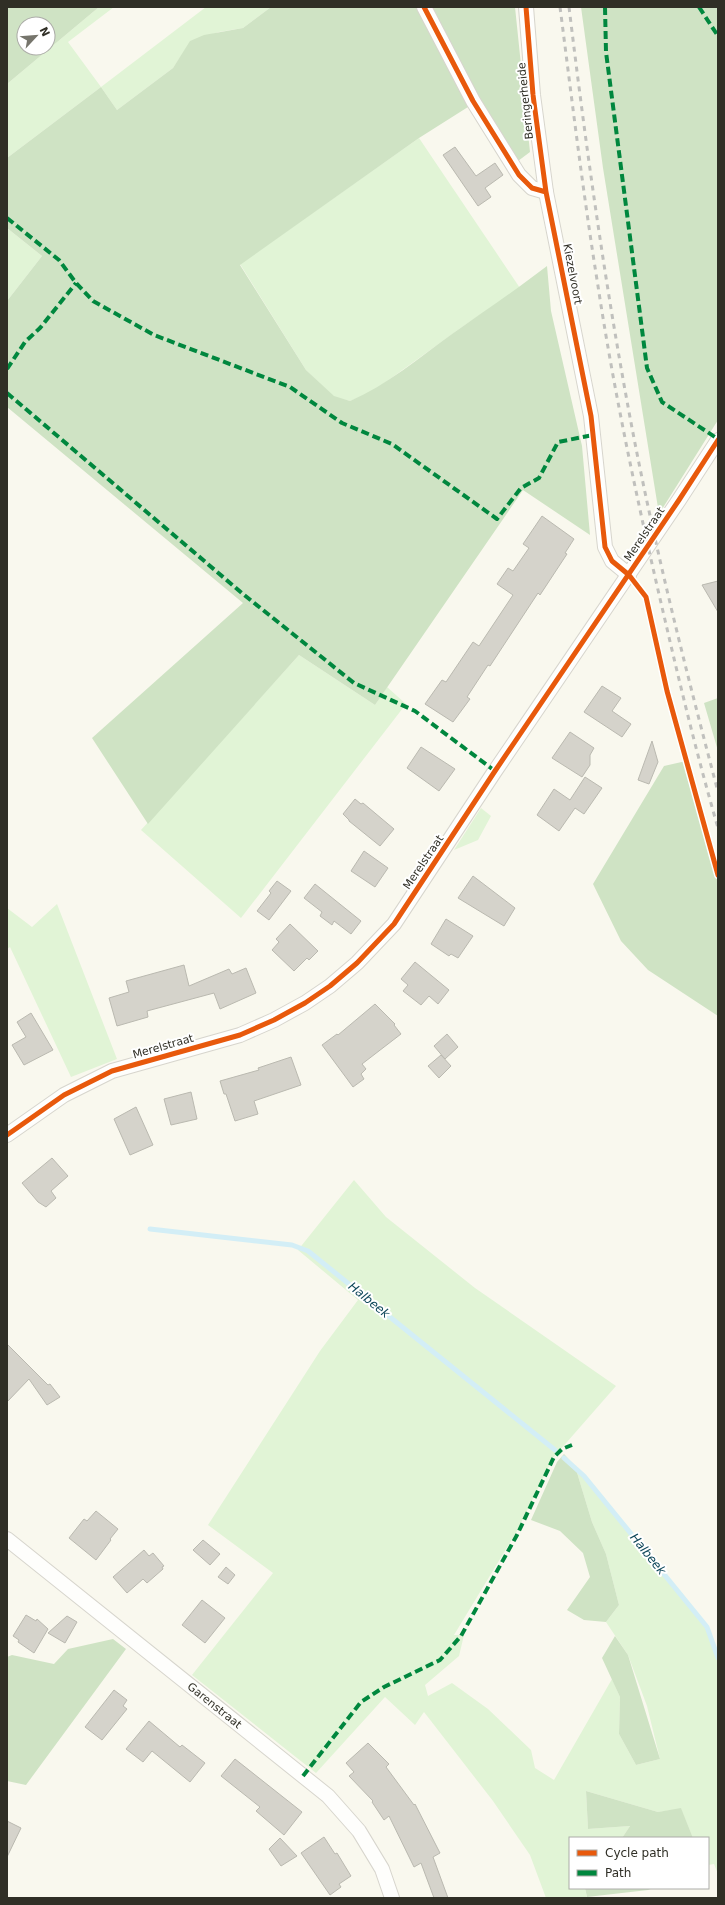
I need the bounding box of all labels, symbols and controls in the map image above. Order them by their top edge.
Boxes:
north arrow [16,16,56,56]
text: N [37,25,52,39]
street label: Beringerheide [515,62,536,140]
street label: Kiezelvoort [560,243,585,306]
street label: Merelstraat [621,504,668,564]
street label: Merelstraat [400,832,447,892]
street label: Merelstraat [131,1031,196,1061]
water label: Halbeek [346,1279,393,1322]
water label: Halbeek [627,1531,670,1578]
street label: Garenstraat [185,1680,245,1732]
legend [569,1837,709,1889]
text: Cycle path [605,1846,669,1860]
text: Path [605,1866,631,1880]

